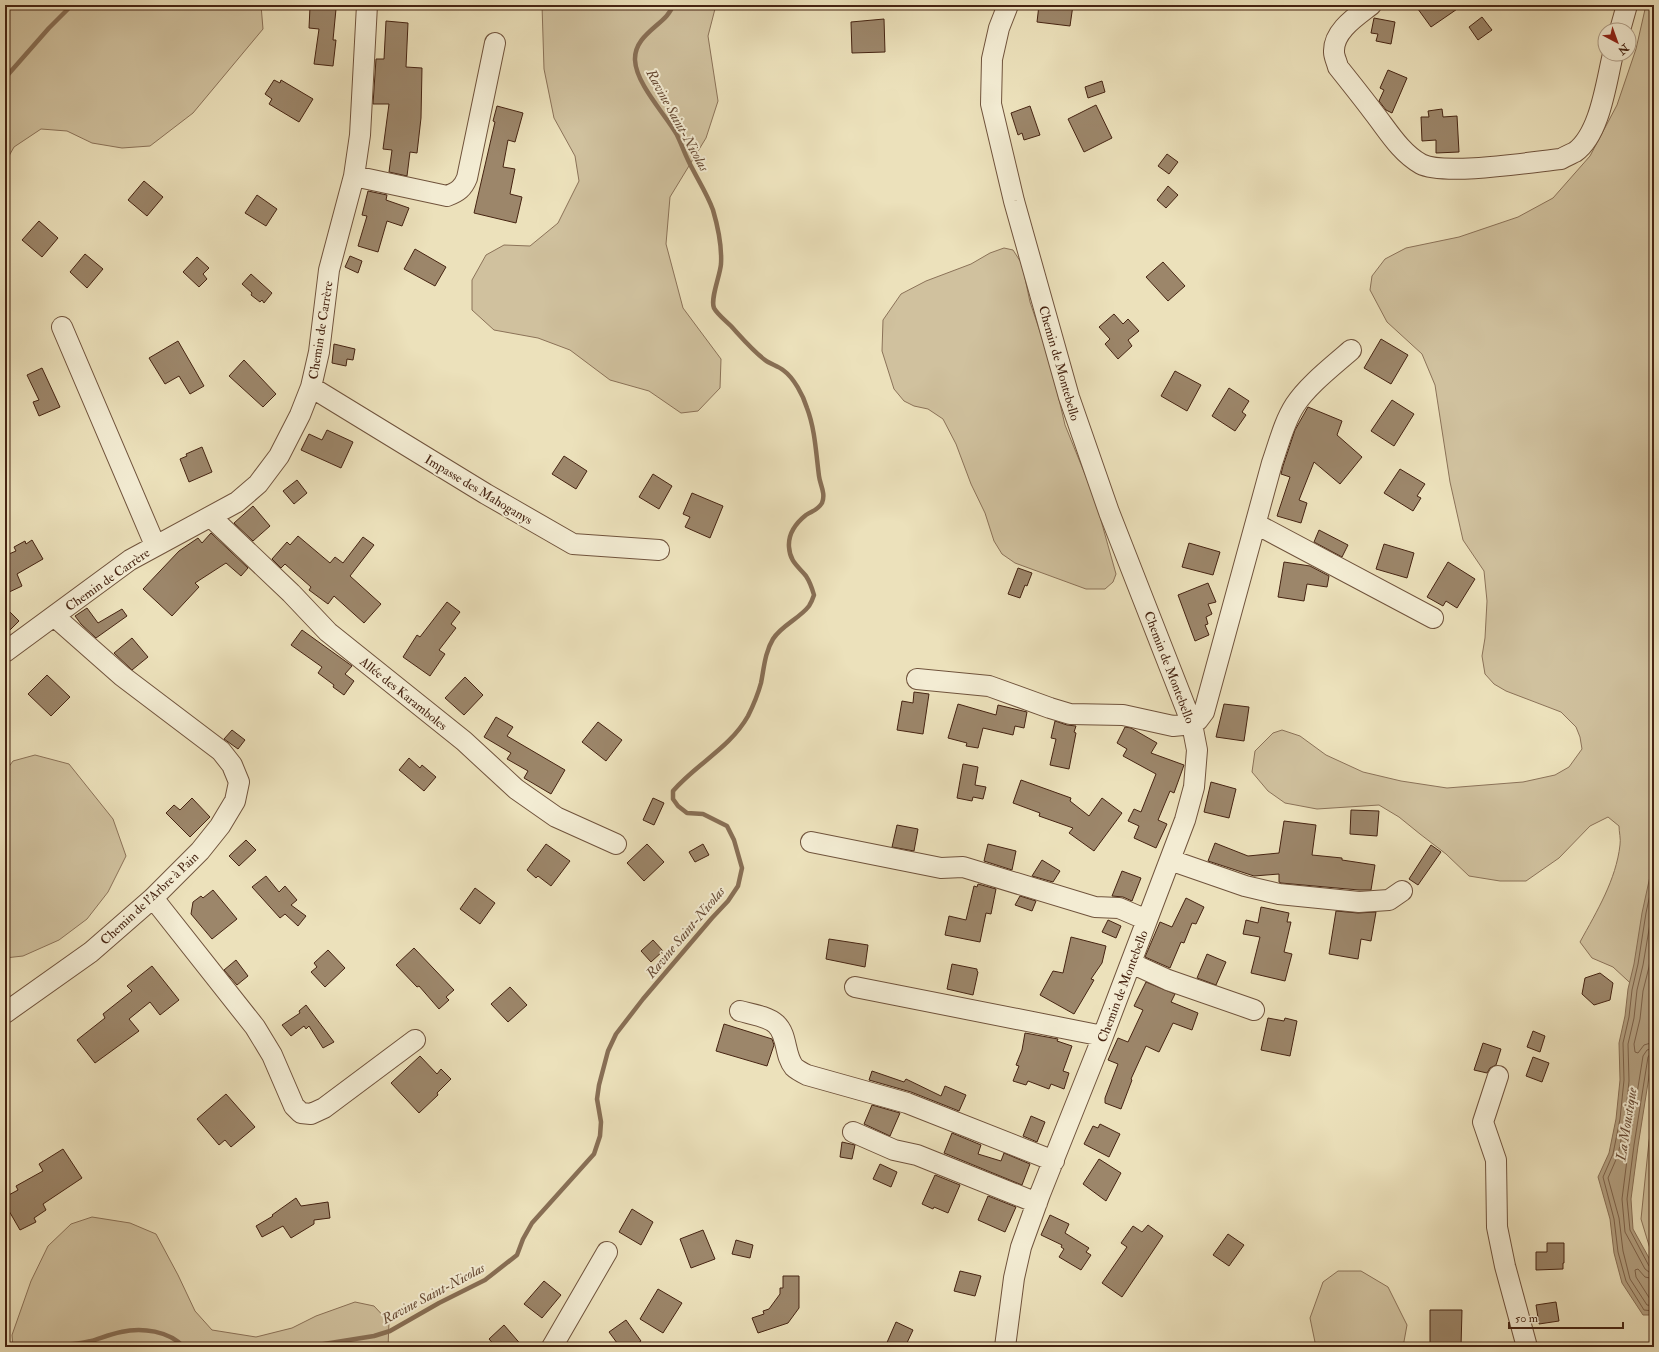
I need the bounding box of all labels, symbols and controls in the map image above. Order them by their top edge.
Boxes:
north arrow [1597,22,1637,62]
text: N [1614,40,1632,58]
water label: Ravine Saint-Nicolas [642,65,713,175]
street label: Chemin de Carrère [305,279,337,381]
street label: Chemin de Montebello [1035,304,1083,423]
street label: Impasse des Mahoganys [421,451,536,529]
street label: Chemin de Carrère [62,544,153,615]
street label: Chemin de Montebello [1140,609,1198,726]
street label: Allée des Karamboles [356,653,451,734]
street label: Chemin de l'Arbre à Pain [97,849,202,948]
water label: Ravine Saint-Nicolas [642,882,729,982]
street label: Chemin de Montebello [1094,928,1152,1045]
water label: La Moustique [1612,1086,1641,1163]
water label: Ravine Saint-Nicolas [378,1259,489,1328]
scale bar [1509,1304,1623,1330]
text: 50 m [1515,1311,1539,1326]

